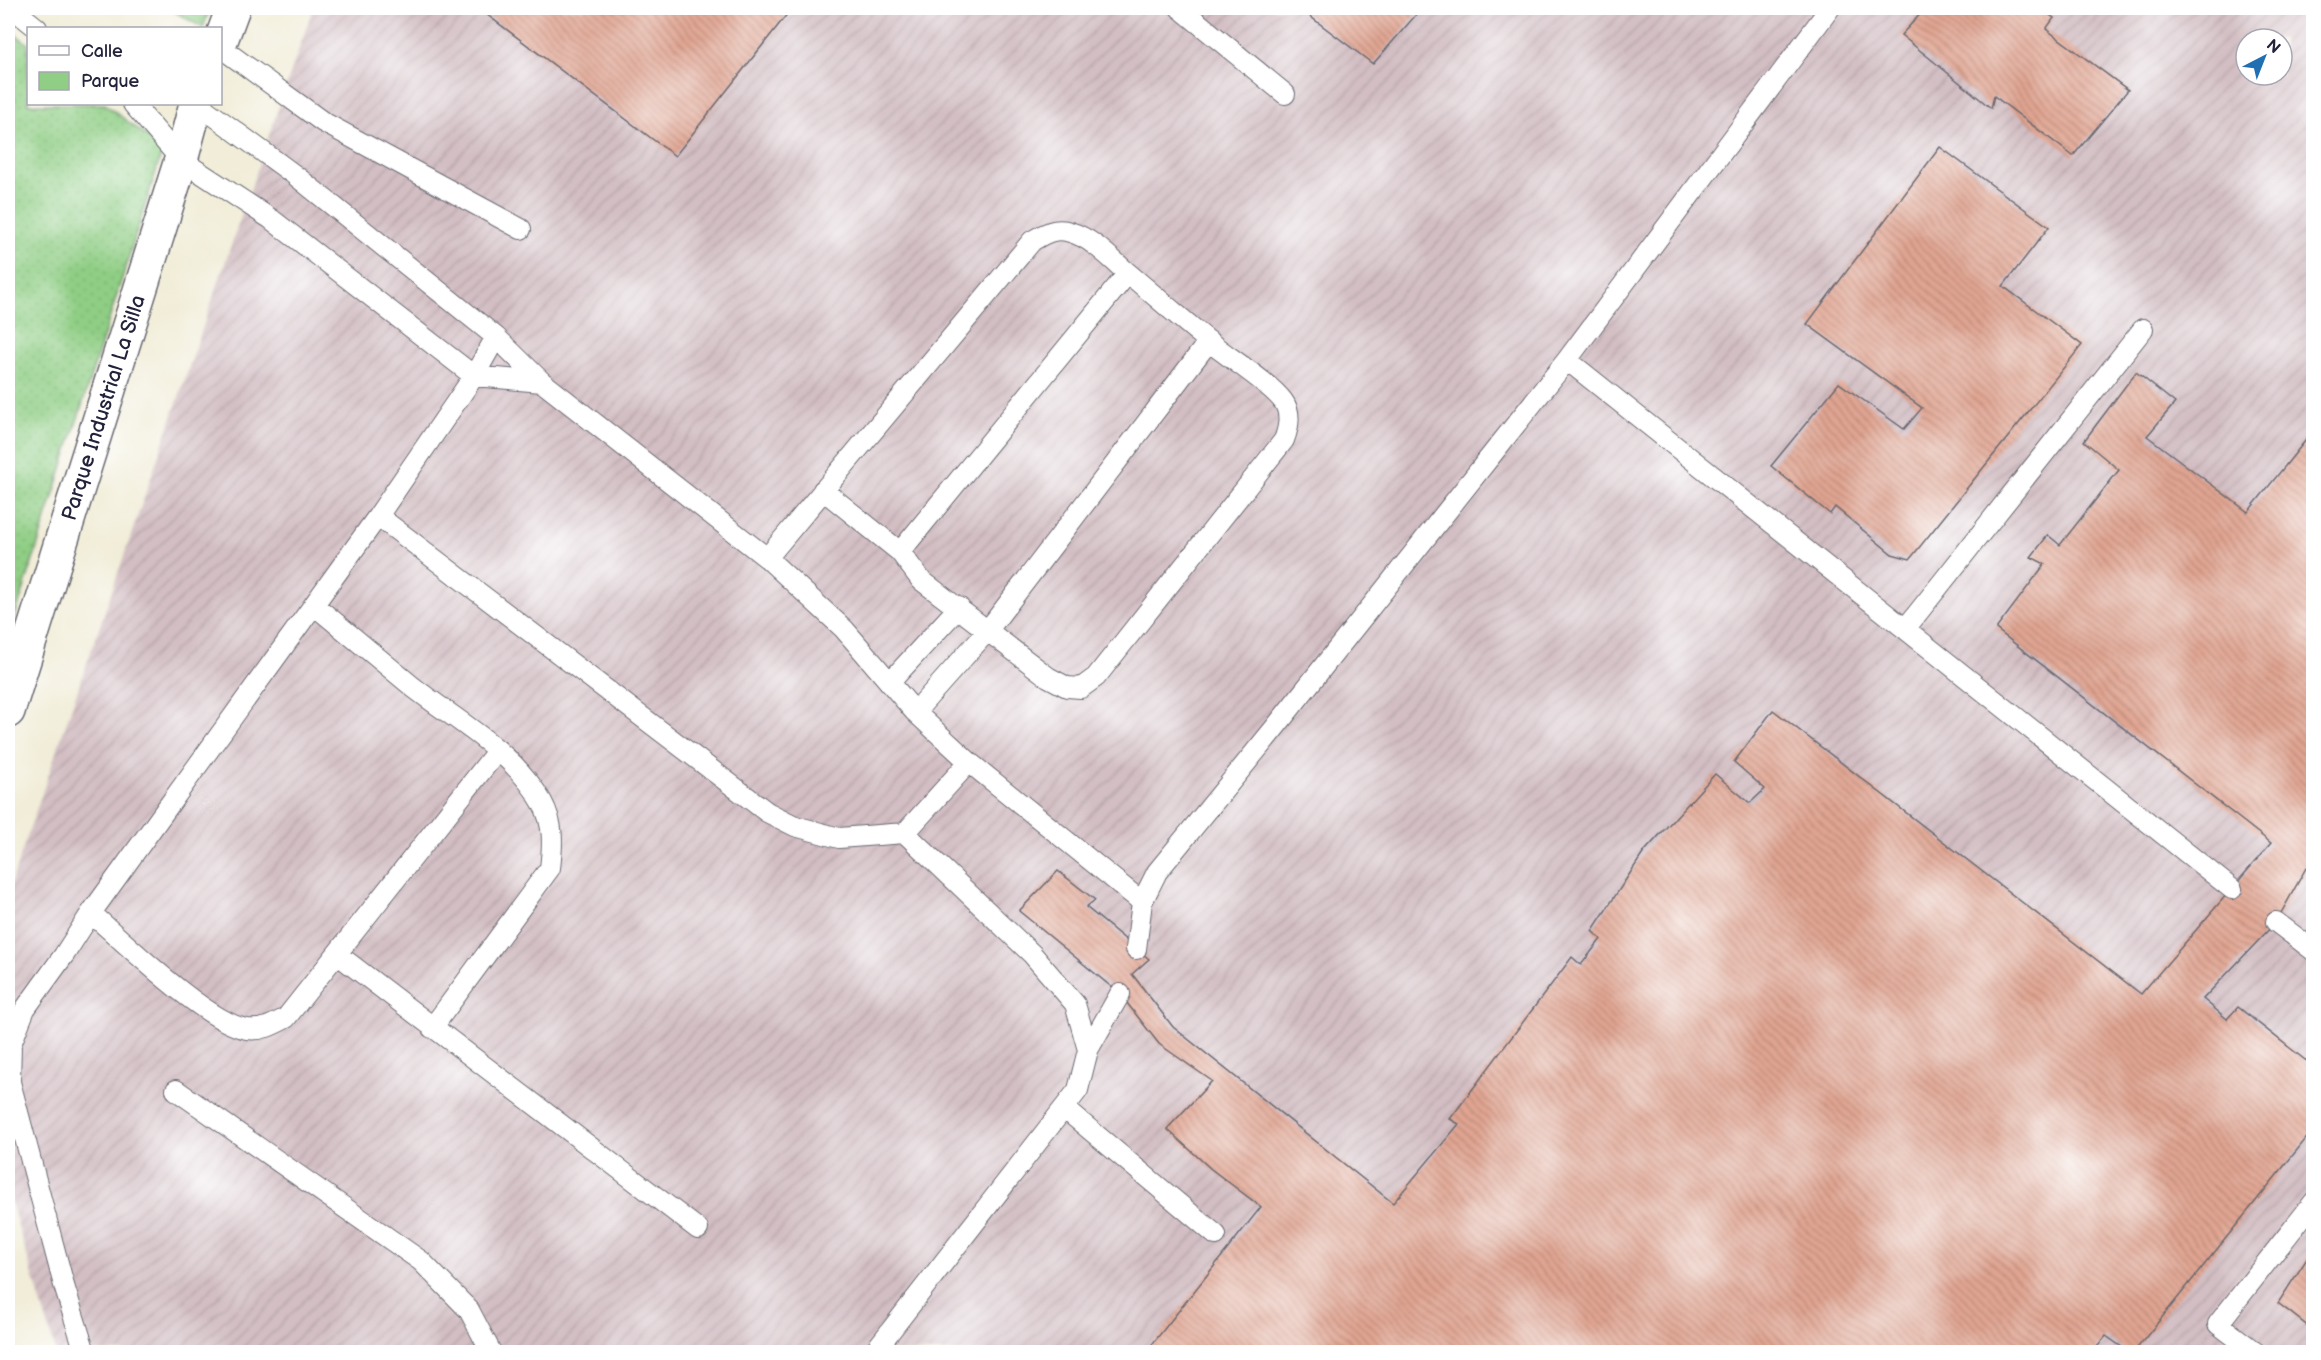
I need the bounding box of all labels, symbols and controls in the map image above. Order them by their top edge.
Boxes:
legend [27,27,222,105]
north arrow [2234,27,2294,87]
text: N [2262,36,2284,58]
text: Calle [81,41,123,62]
text: Parque [81,71,139,92]
street label: Parque Industrial La Silla [57,292,151,523]

